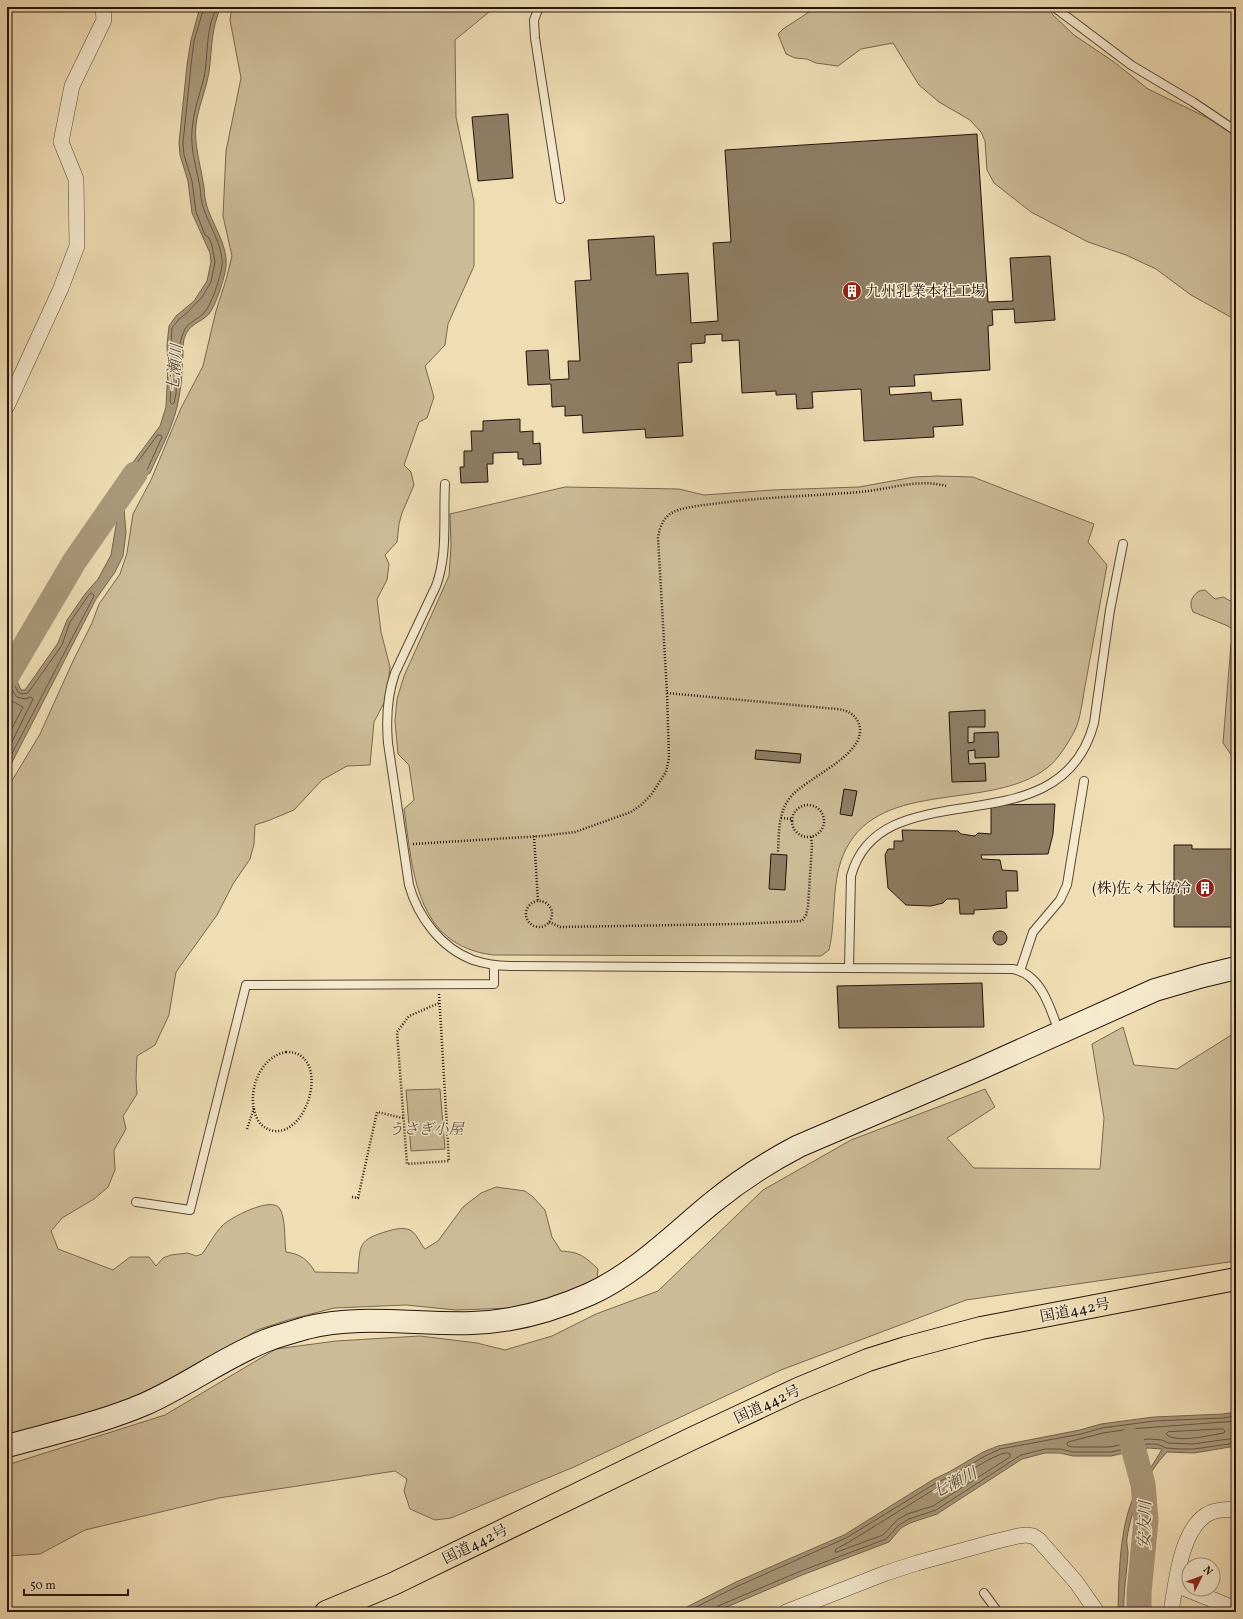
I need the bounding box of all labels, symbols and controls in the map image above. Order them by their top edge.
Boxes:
building icon: 九州乳業本社工場 [841,280,863,302]
place label: 九州乳業本社工場 [866,282,986,303]
water label: 七瀬川 [163,341,189,393]
building icon: (株)佐々木協冷 [1194,877,1216,899]
place label: (株)佐々木協冷 [1092,879,1191,900]
park label: うさぎ小屋 [388,1120,465,1141]
street label: 国道442号 [1038,1294,1112,1329]
street label: 国道442号 [731,1381,804,1430]
water label: 七瀬川 [929,1462,983,1504]
water label: 安友川 [1135,1499,1157,1549]
street label: 国道442号 [439,1520,512,1570]
north arrow [1181,1557,1221,1597]
text: N [1199,1563,1216,1579]
scale bar [24,1571,128,1597]
text: 50 m [30,1578,56,1594]

